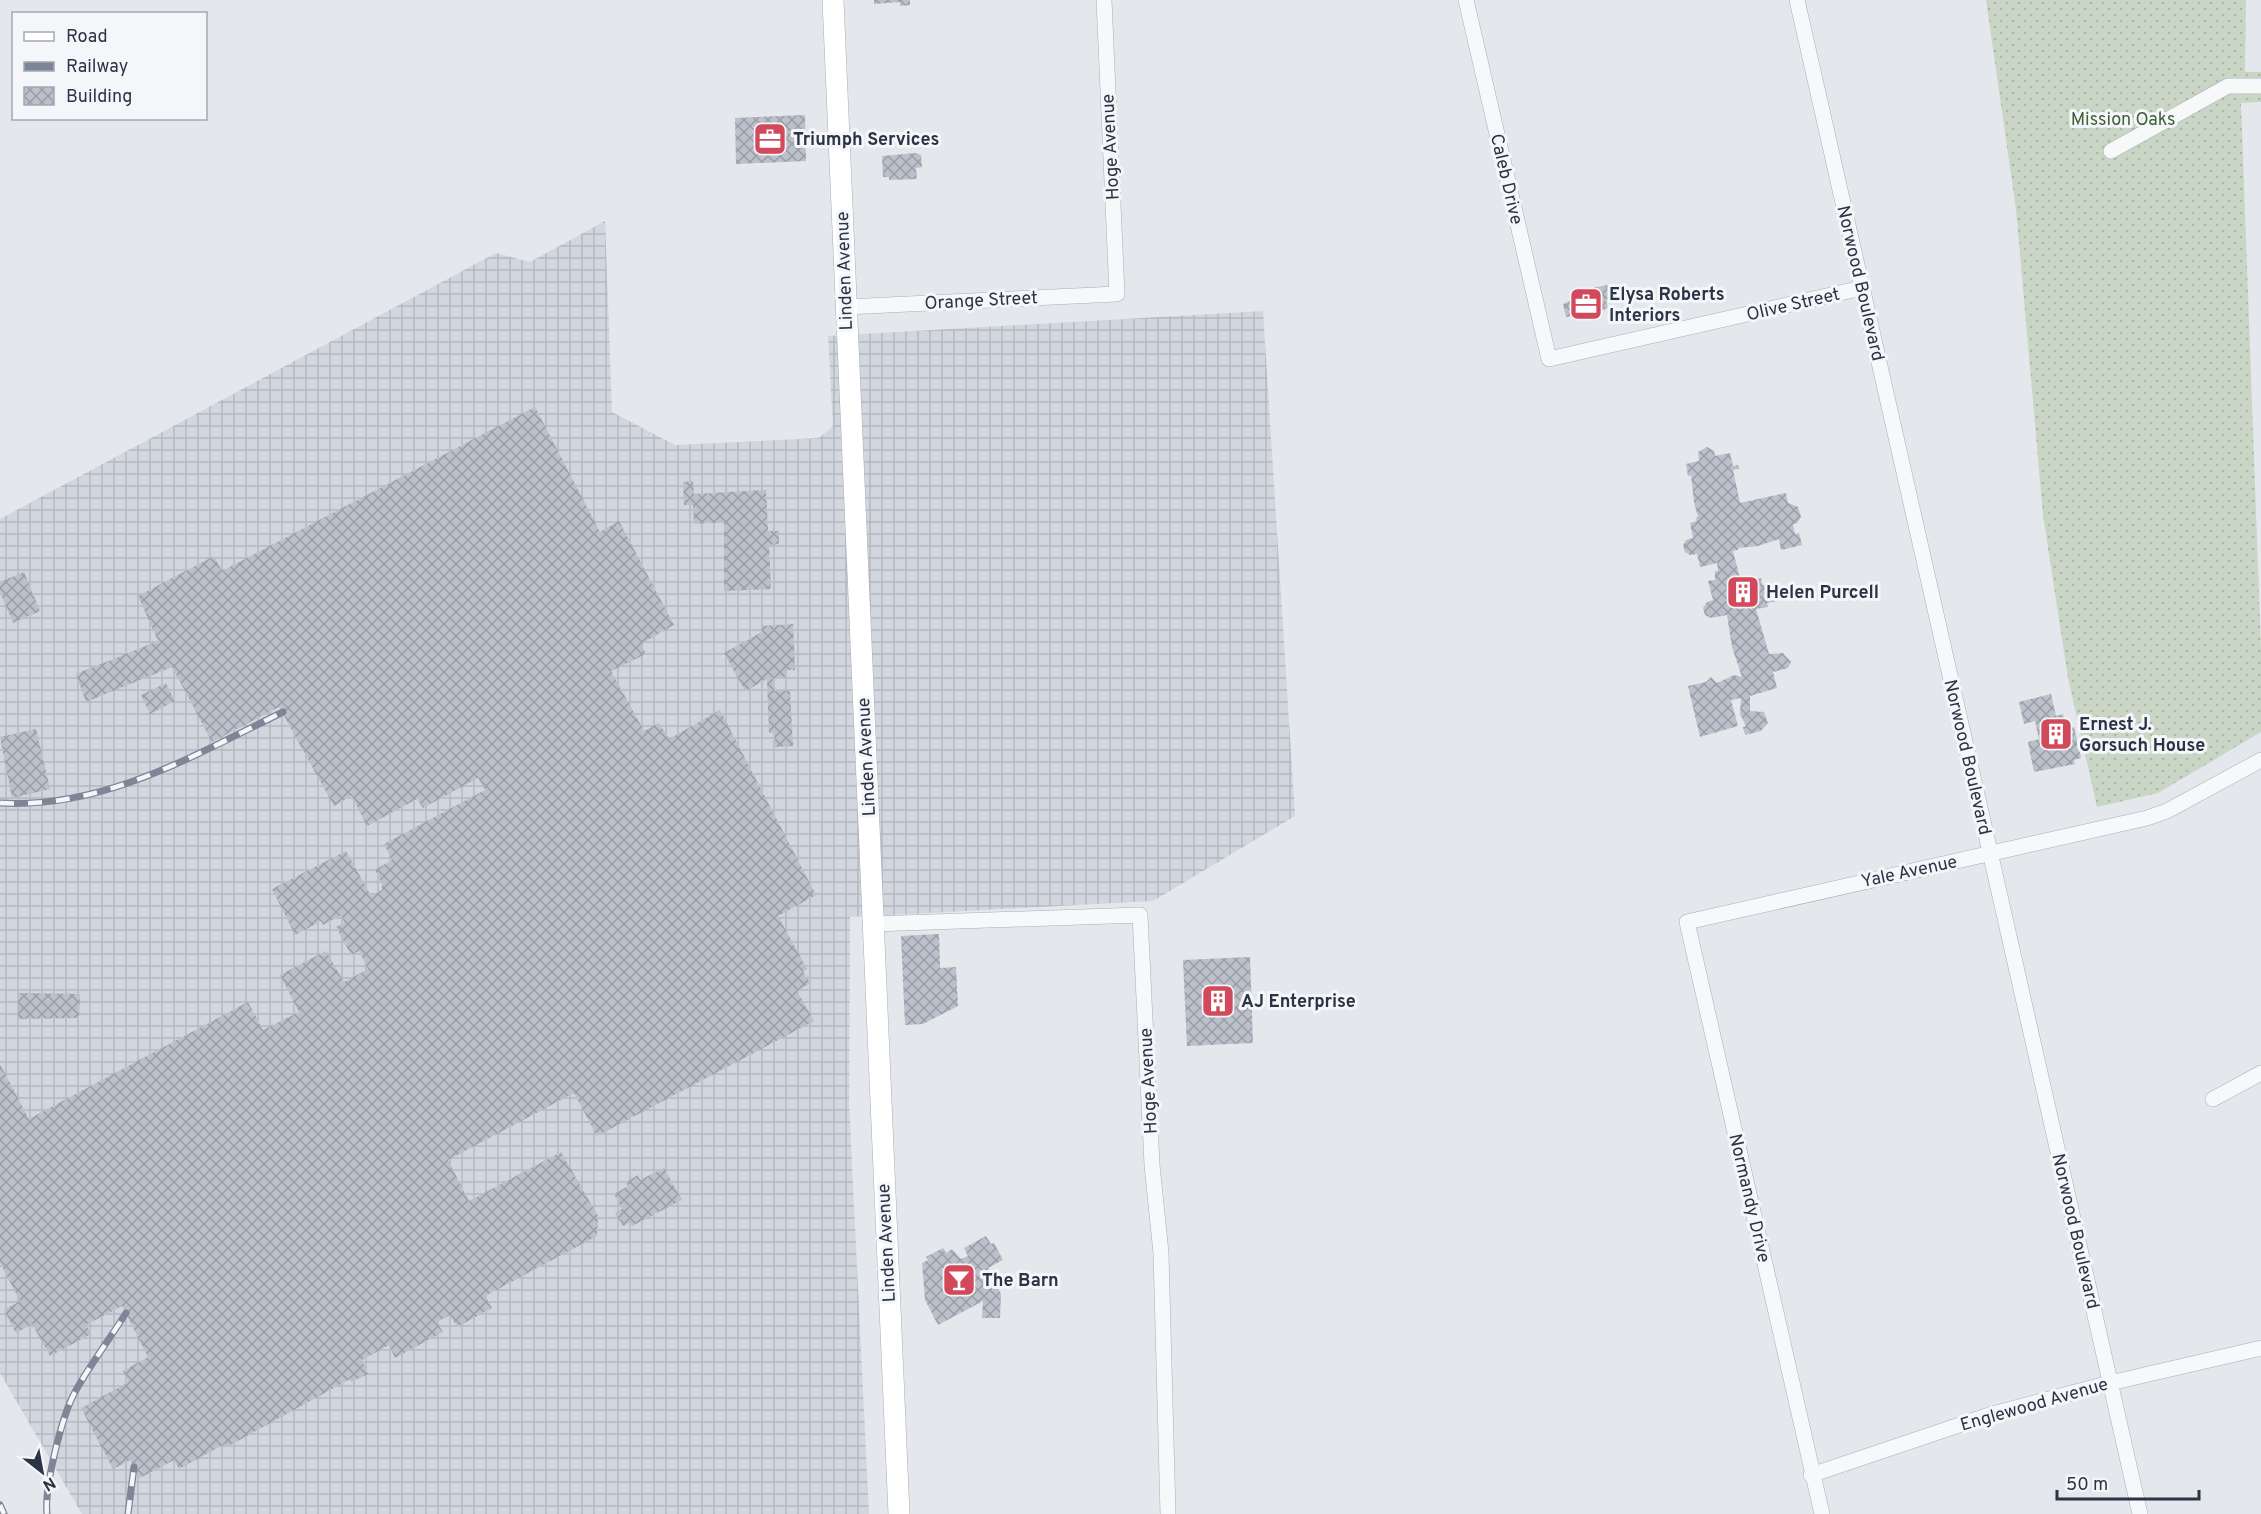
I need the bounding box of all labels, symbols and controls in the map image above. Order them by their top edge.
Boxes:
legend [12,12,207,120]
text: Road [66,26,108,49]
text: Railway [66,56,128,79]
text: Building [66,86,132,109]
street label: Hoge Avenue [1097,93,1126,201]
park label: Mission Oaks [2071,109,2175,132]
office icon: Triumph Services [752,121,788,157]
place label: Triumph Services [793,129,939,152]
street label: Caleb Drive [1484,132,1527,227]
street label: Norwood Boulevard [1830,203,1889,363]
street label: Linden Avenue [832,211,859,331]
place label: Elysa Roberts Interiors [1609,284,1725,328]
street label: Olive Street [1744,284,1842,327]
office icon: Elysa Roberts Interiors [1568,286,1604,322]
street label: Orange Street [924,287,1038,316]
building icon: Helen Purcell [1725,574,1761,610]
place label: Helen Purcell [1766,582,1879,605]
street label: Norwood Boulevard [1937,677,1996,837]
street label: Linden Avenue [853,697,882,817]
place label: Ernest J. Gorsuch House [2079,714,2205,758]
building icon: Ernest J. Gorsuch House [2038,716,2074,752]
street label: Yale Avenue [1859,851,1960,894]
building icon: AJ Enterprise [1200,983,1236,1019]
place label: AJ Enterprise [1241,991,1356,1014]
street label: Hoge Avenue [1135,1027,1164,1135]
street label: Normandy Drive [1723,1132,1775,1265]
street label: Norwood Boulevard [2045,1151,2104,1311]
street label: Linden Avenue [873,1183,902,1303]
bar icon: The Barn [941,1262,977,1298]
place label: The Barn [982,1270,1059,1293]
street label: Englewood Avenue [1958,1373,2111,1438]
north arrow [12,1442,72,1502]
scale bar [2057,1463,2200,1501]
text: N [39,1472,59,1495]
text: 50 m [2066,1474,2108,1497]

